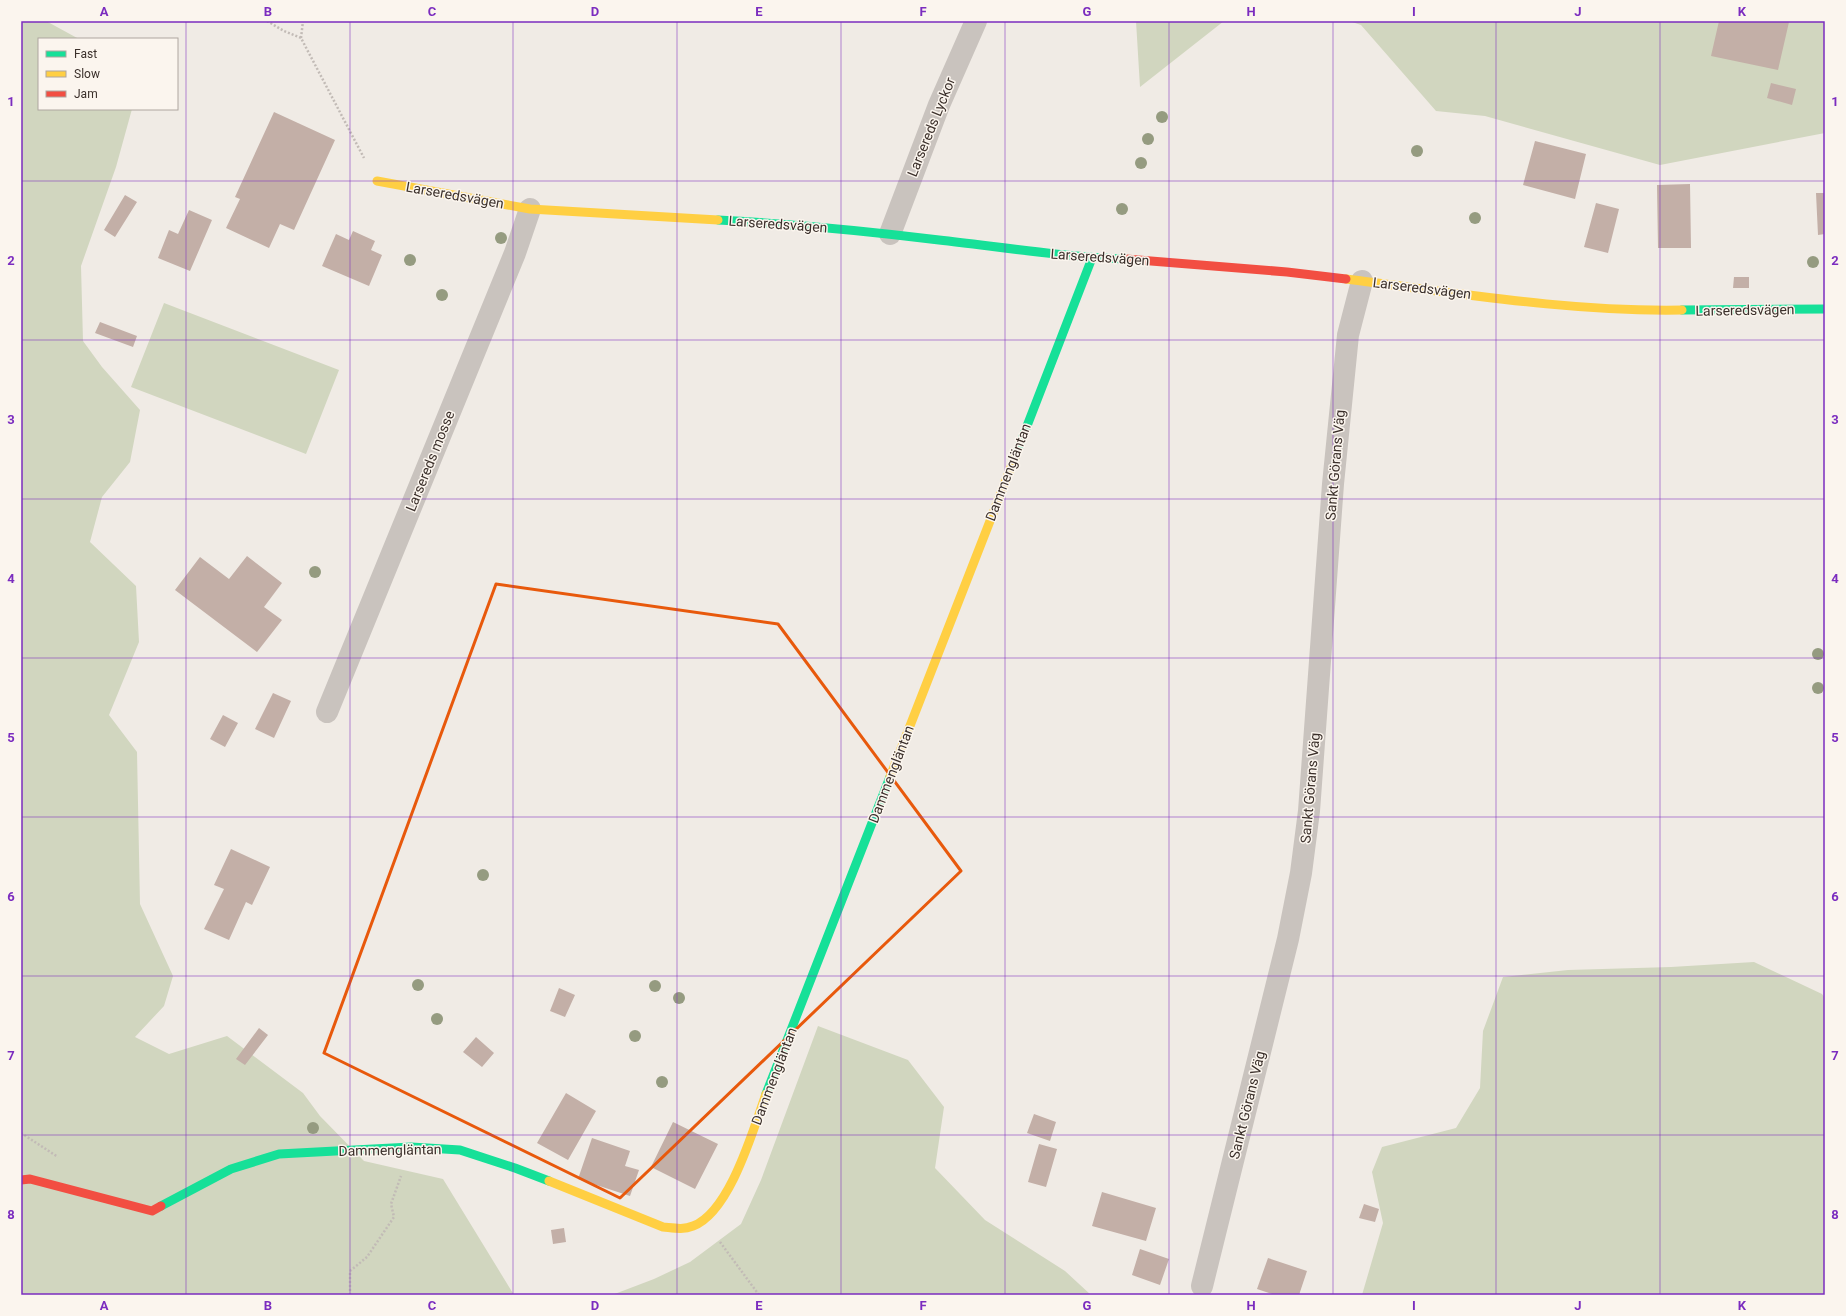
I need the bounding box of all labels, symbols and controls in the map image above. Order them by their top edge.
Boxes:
text: A [100,4,109,19]
text: B [264,4,272,19]
text: C [428,4,437,19]
text: D [591,4,599,19]
text: E [755,4,763,19]
text: F [919,4,927,19]
text: G [1083,4,1092,19]
text: H [1246,4,1256,19]
text: I [1412,4,1416,19]
text: J [1574,4,1582,19]
text: K [1738,4,1747,19]
legend [38,38,178,110]
text: Fast [74,47,97,61]
text: Slow [74,67,100,81]
street label: Larsereds Lyckor [904,75,958,179]
text: Jam [74,87,98,101]
text: 1 [7,94,15,109]
text: 1 [1831,94,1839,109]
street label: Larseredsvägen [405,179,505,211]
street label: Larseredsvägen [728,213,828,235]
street label: Larseredsvägen [1050,246,1150,268]
text: 2 [7,253,15,268]
text: 2 [1831,253,1839,268]
street label: Larseredsvägen [1372,274,1472,302]
street label: Larseredsvägen [1695,301,1795,319]
street label: Larsereds mosse [402,408,458,514]
street label: Sankt Görans Väg [1322,409,1348,521]
text: 3 [7,412,15,427]
text: 3 [1831,412,1839,427]
street label: Dammengläntan [982,421,1034,523]
text: 4 [7,571,15,586]
text: 4 [1831,571,1839,586]
street label: Dammengläntan [865,723,917,825]
text: 5 [7,730,15,745]
text: 5 [1831,730,1839,745]
street label: Sankt Görans Väg [1297,732,1323,844]
text: 6 [7,889,15,904]
text: 6 [1831,889,1839,904]
street label: Dammengläntan [748,1025,800,1127]
text: 7 [7,1048,15,1063]
text: 7 [1831,1048,1839,1063]
street label: Sankt Görans Väg [1226,1049,1268,1161]
street label: Dammengläntan [338,1141,442,1159]
text: 8 [7,1207,15,1222]
text: 8 [1831,1207,1839,1222]
text: A [100,1298,109,1313]
text: B [264,1298,272,1313]
text: C [428,1298,437,1313]
text: D [591,1298,599,1313]
text: E [755,1298,763,1313]
text: F [919,1298,927,1313]
text: G [1083,1298,1092,1313]
text: H [1246,1298,1256,1313]
text: I [1412,1298,1416,1313]
text: J [1574,1298,1582,1313]
text: K [1738,1298,1747,1313]

